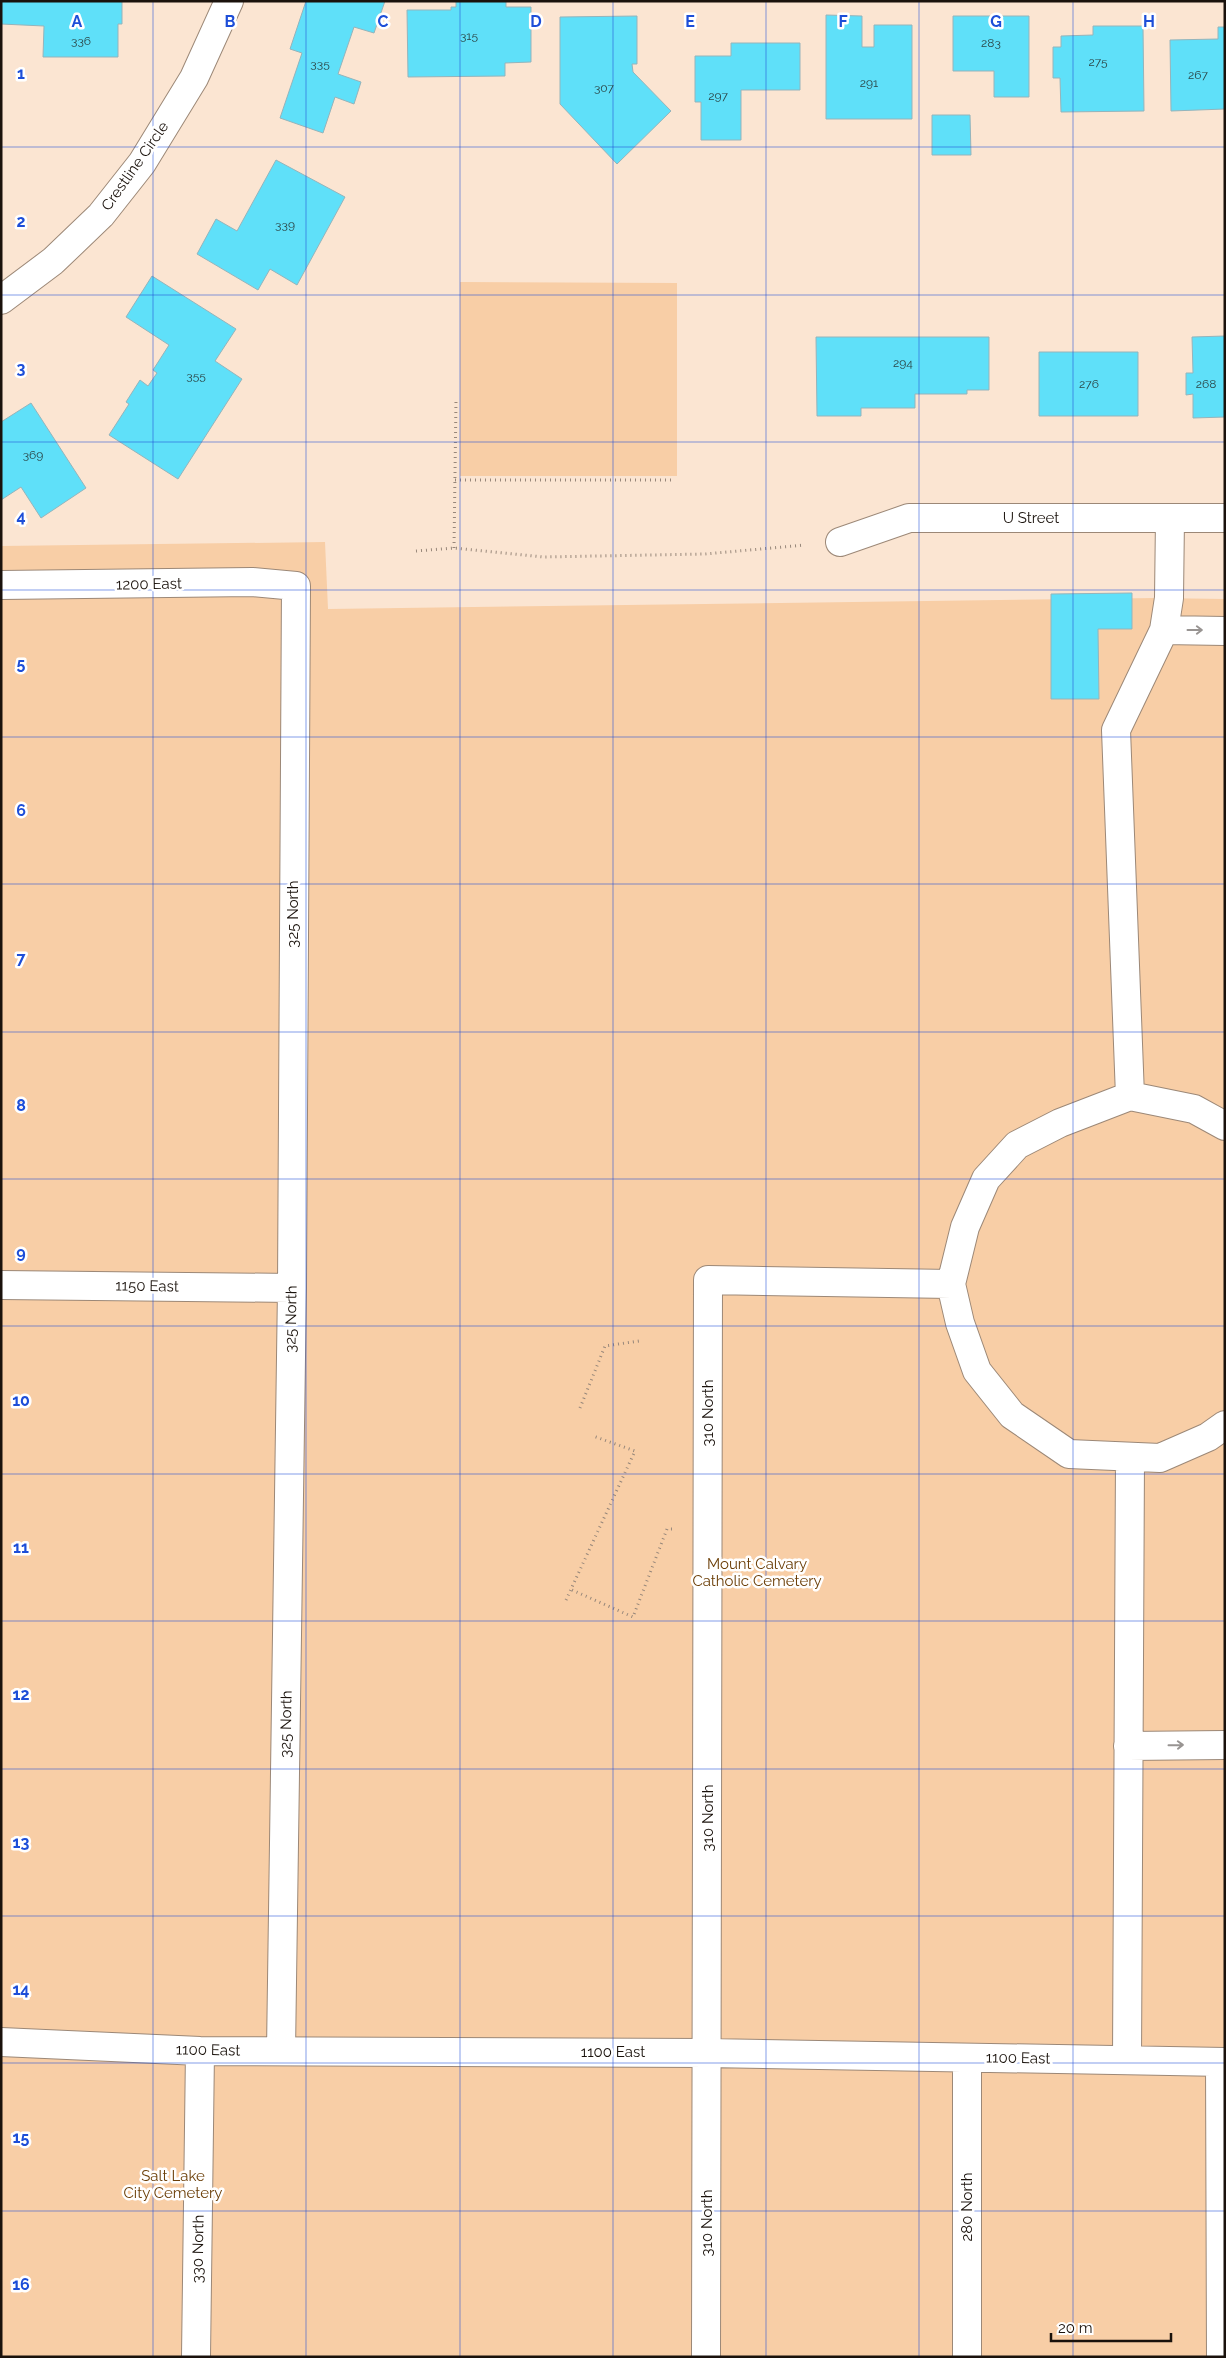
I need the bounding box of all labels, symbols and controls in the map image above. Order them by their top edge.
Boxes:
text: A [72,12,83,31]
text: B [225,12,236,31]
text: C [378,12,389,31]
text: D [530,12,542,31]
text: E [685,12,695,31]
text: F [838,12,848,31]
text: G [990,12,1002,31]
text: H [1143,12,1155,31]
house number: 315 [460,29,478,43]
house number: 336 [71,34,91,48]
house number: 283 [981,36,1001,50]
house number: 275 [1088,55,1108,69]
house number: 335 [310,57,330,71]
text: 1 [17,64,25,83]
house number: 267 [1188,68,1209,82]
house number: 291 [860,76,878,90]
house number: 307 [594,81,615,95]
house number: 297 [708,89,728,103]
street label: Crestline Circle [98,118,173,214]
text: 2 [16,212,26,231]
house number: 339 [275,218,295,232]
house number: 294 [893,356,913,370]
text: 3 [17,359,26,378]
house number: 355 [186,369,206,383]
house number: 276 [1079,377,1099,391]
house number: 268 [1196,377,1216,391]
house number: 369 [23,448,43,462]
text: 4 [16,507,26,526]
street label: U Street [1003,509,1059,527]
street label: 1200 East [116,574,182,594]
one-way arrow [1186,625,1202,635]
text: 5 [17,654,26,673]
text: 6 [16,801,26,820]
street label: 325 North [284,880,302,948]
text: 7 [17,949,26,968]
text: 8 [16,1096,26,1115]
text: 9 [16,1243,26,1262]
street label: 1150 East [115,1276,179,1296]
street label: 325 North [281,1285,301,1353]
street label: 310 North [699,1380,717,1446]
text: 10 [12,1391,30,1410]
text: 11 [13,1538,29,1557]
park label: Mount Calvary Catholic Cemetery [692,1555,822,1590]
text: 12 [13,1685,29,1704]
street label: 325 North [276,1690,296,1758]
one-way arrow [1168,1740,1184,1750]
street label: 310 North [699,1785,717,1851]
text: 13 [13,1833,29,1852]
text: 14 [12,1980,30,1999]
street label: 1100 East [176,2040,240,2060]
street label: 1100 East [581,2043,645,2061]
street label: 1100 East [986,2048,1050,2068]
text: 15 [13,2128,30,2147]
park label: Salt Lake City Cemetery [124,2167,222,2202]
street label: 280 North [958,2172,976,2242]
street label: 310 North [698,2190,716,2256]
street label: 330 North [188,2215,208,2283]
text: 16 [12,2275,30,2294]
scale bar [1051,2310,1171,2342]
text: 20 m [1058,2319,1093,2337]

